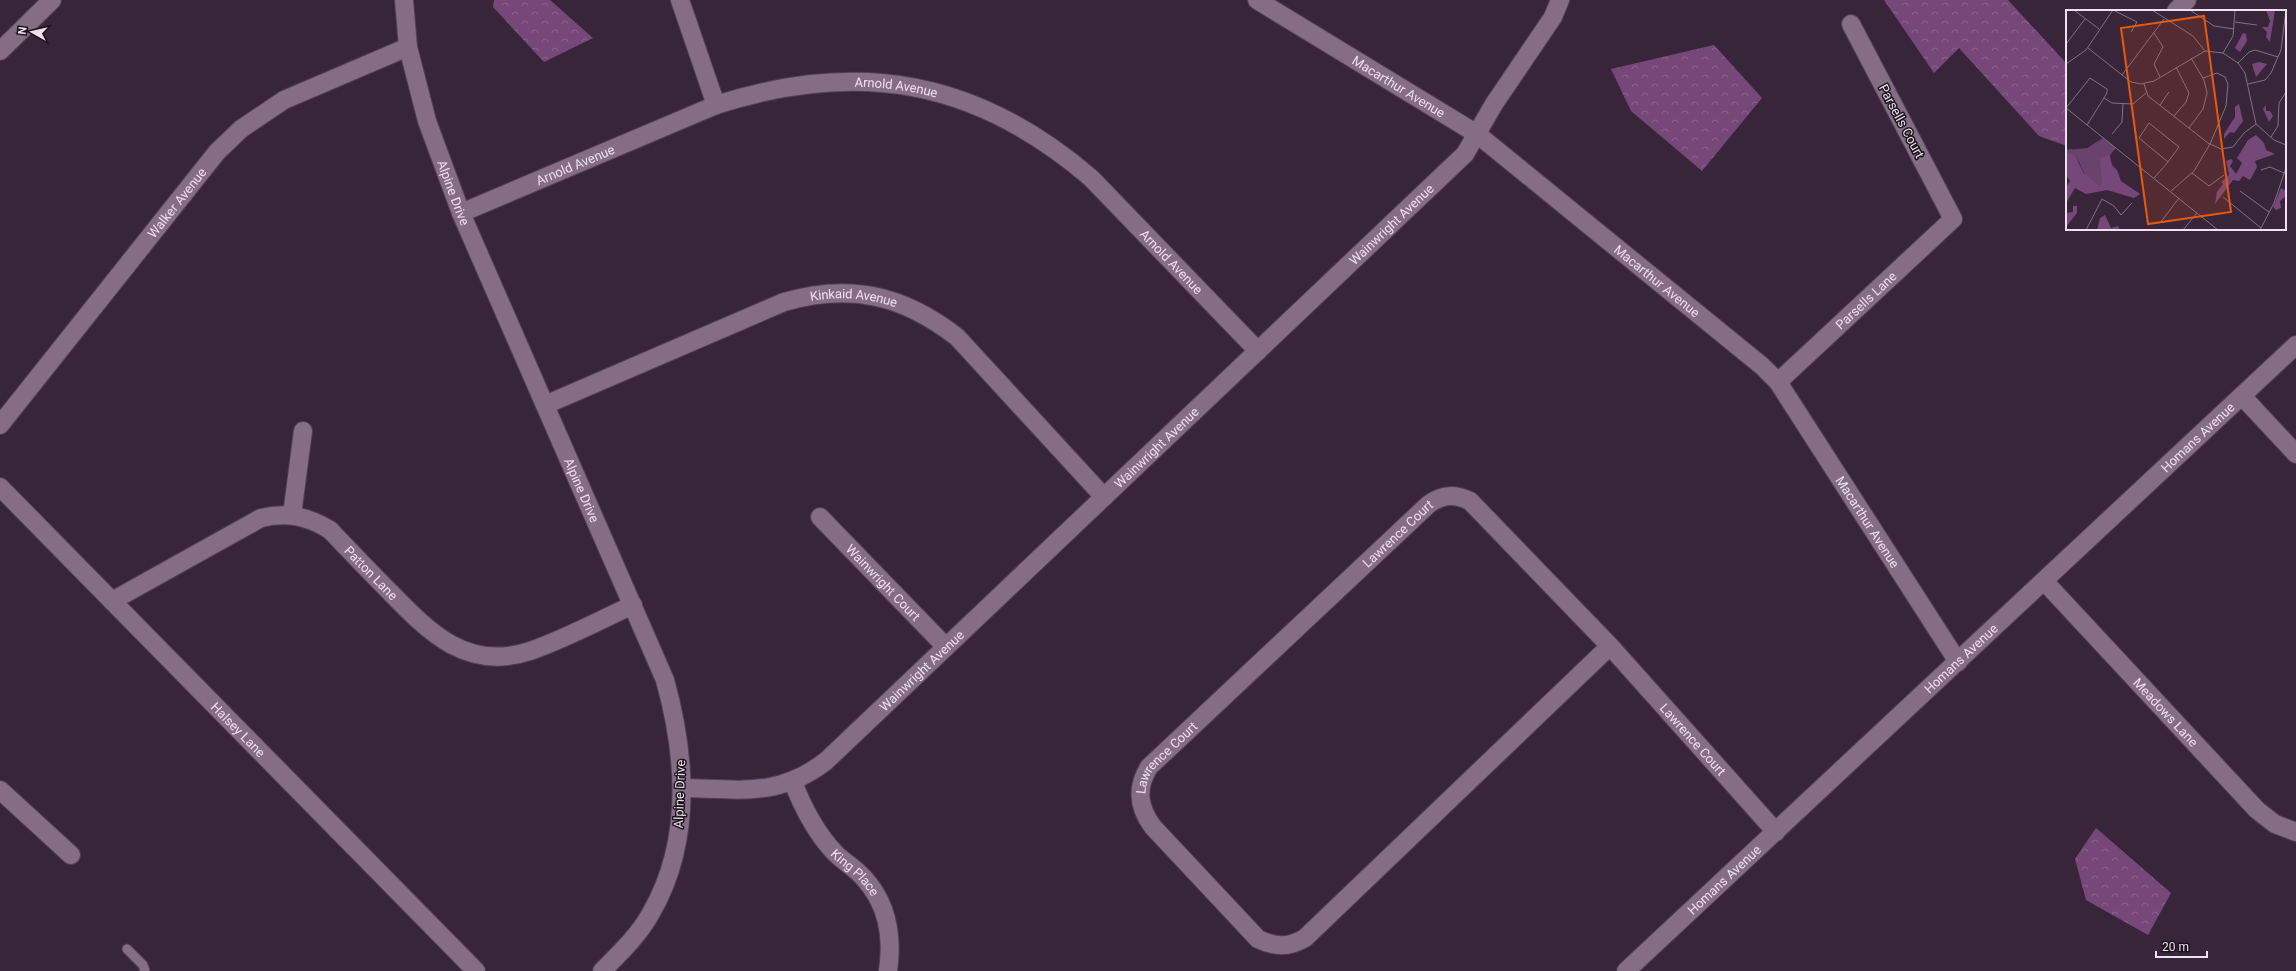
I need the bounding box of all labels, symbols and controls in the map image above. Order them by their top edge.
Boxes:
inset map [2066,10,2286,230]
north arrow [12,12,52,52]
text: N [16,26,30,35]
street label: Macarthur Avenue [1349,53,1448,121]
street label: Arnold Avenue [855,75,939,101]
street label: Parsells Court [1876,82,1927,161]
street label: Arnold Avenue [534,142,617,188]
street label: Alpine Drive [434,158,473,228]
street label: Walker Avenue [145,165,210,241]
street label: Wainwright Avenue [1346,181,1437,268]
street label: Arnold Avenue [1137,226,1206,297]
street label: Macarthur Avenue [1611,242,1703,320]
street label: Parsells Lane [1833,269,1900,333]
street label: Kinkaid Avenue [809,286,899,310]
street label: Homans Avenue [2158,400,2238,475]
street label: Wainwright Avenue [1111,404,1202,491]
street label: Alpine Drive [561,456,602,525]
street label: Macarthur Avenue [1833,474,1902,571]
street label: Lawrence Court [1360,497,1436,570]
street label: Wainwright Court [843,542,923,624]
street label: Patton Lane [341,543,401,603]
street label: Homans Avenue [1921,621,2001,697]
street label: Wainwright Avenue [876,627,967,714]
street label: Meadows Lane [2130,675,2201,750]
street label: Halsey Lane [208,699,268,760]
street label: Lawrence Court [1657,701,1729,779]
street label: Lawrence Court [1133,719,1200,794]
street label: Alpine Drive [671,759,688,829]
street label: Homans Avenue [1684,842,1764,918]
street label: King Place [828,846,882,899]
scale bar [2156,933,2207,959]
text: 20 m [2162,940,2189,954]

